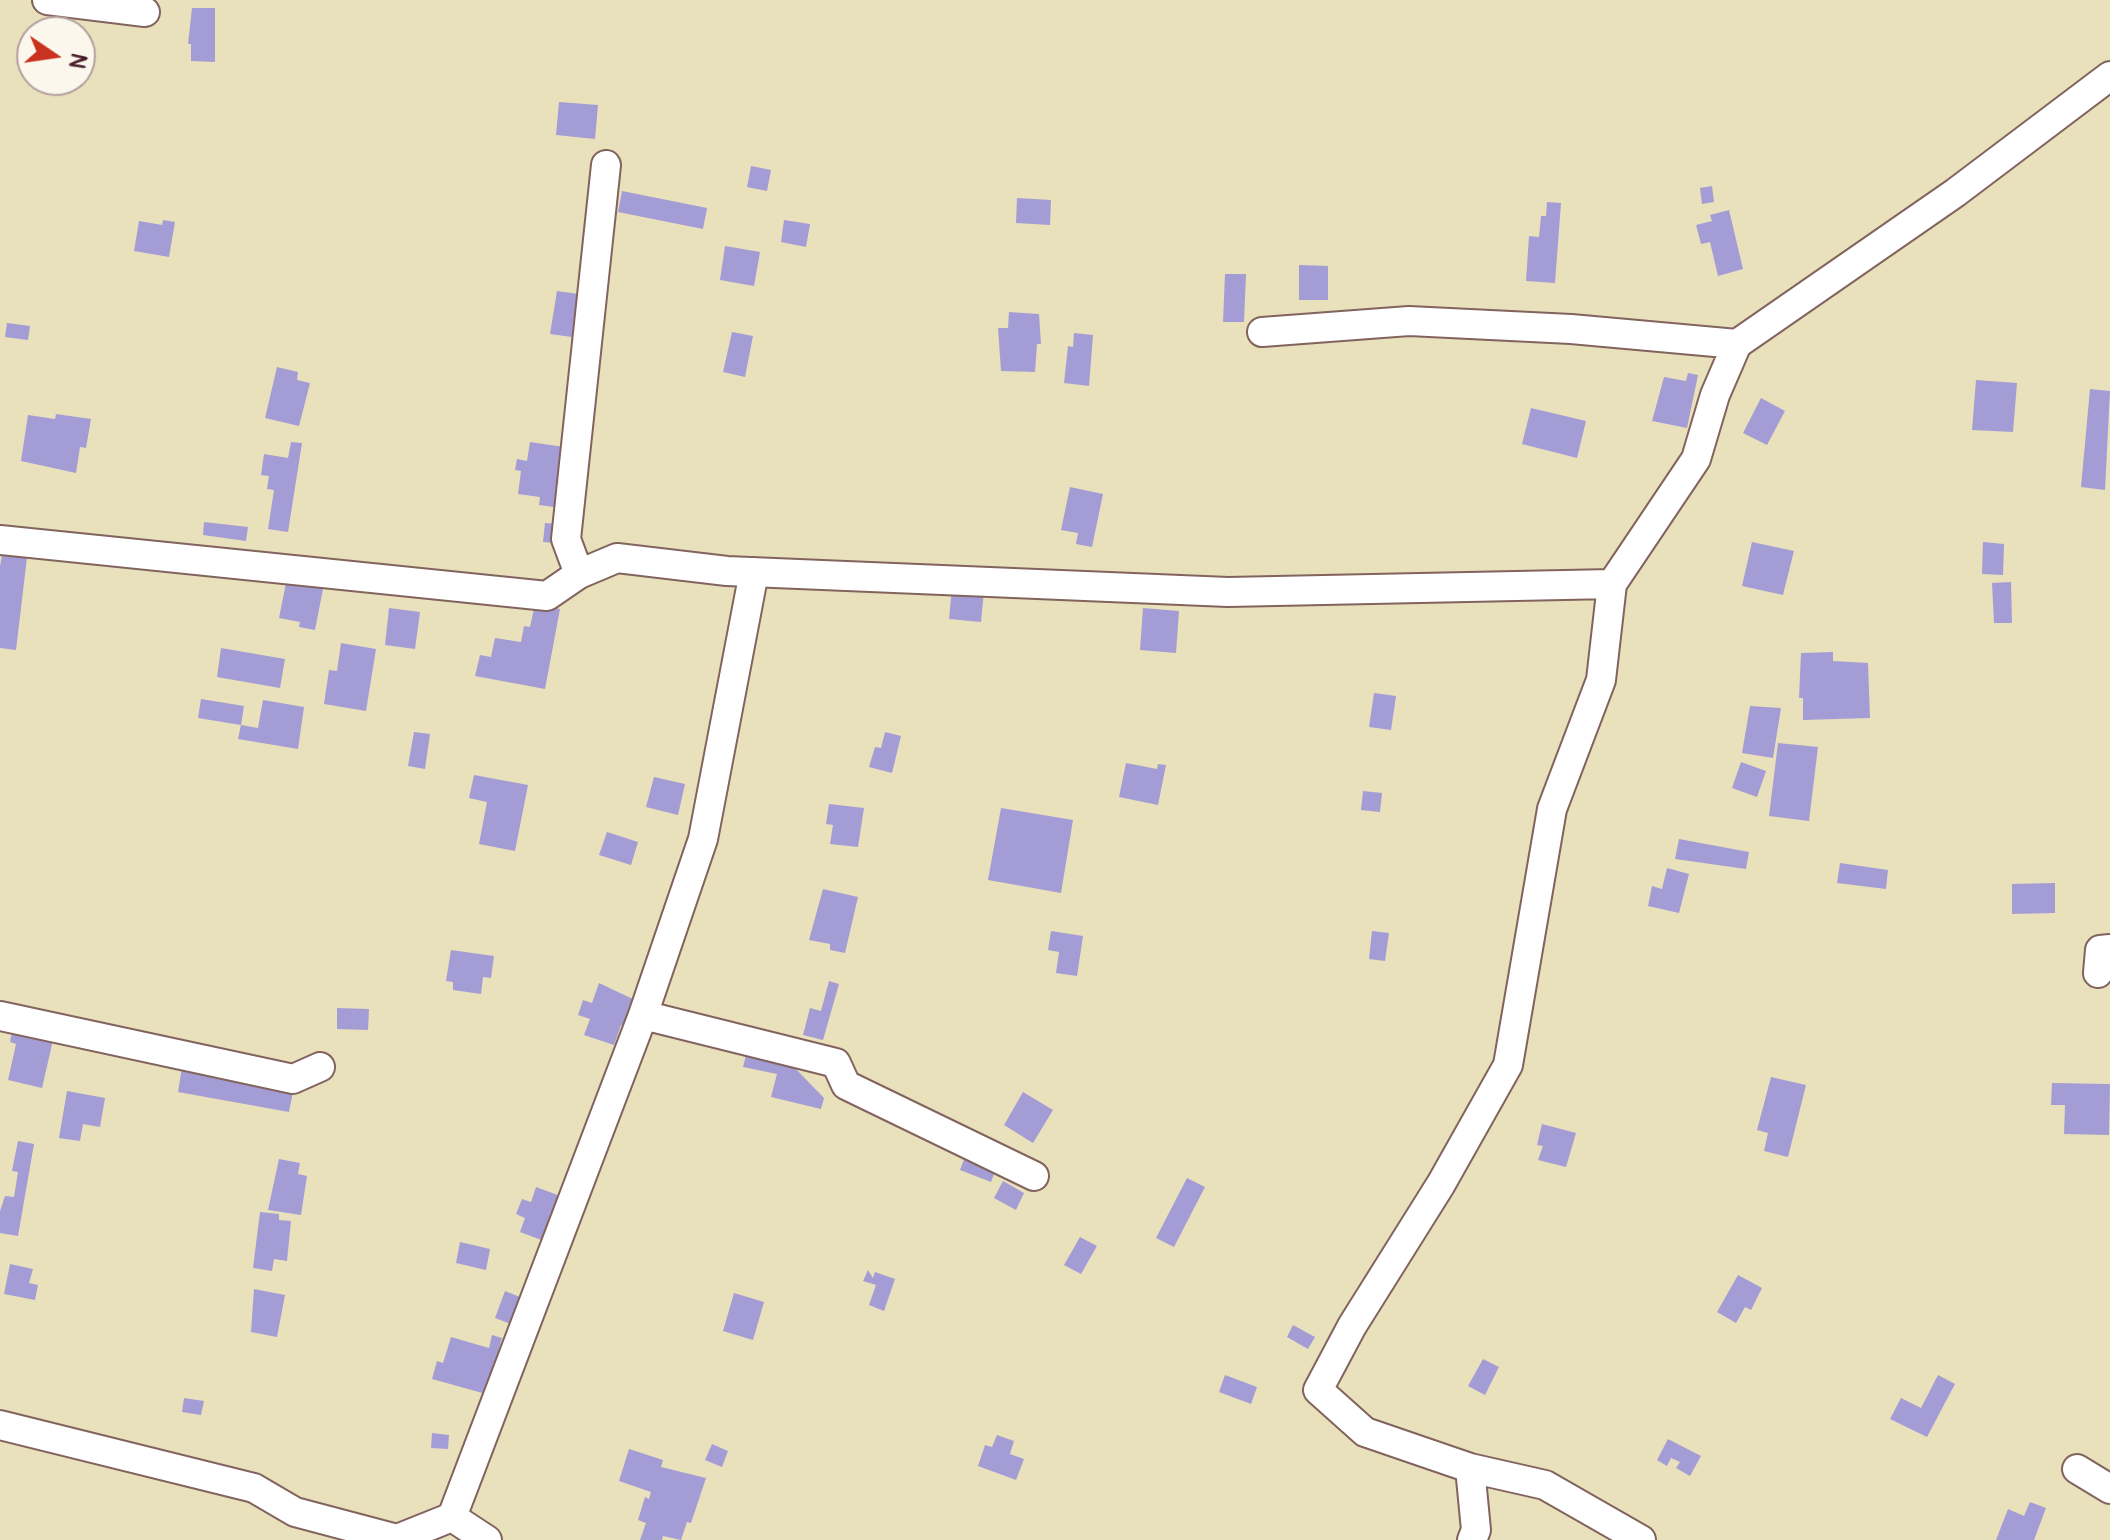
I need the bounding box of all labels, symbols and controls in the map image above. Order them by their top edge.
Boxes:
north arrow [16,16,96,96]
text: N [62,51,93,71]

